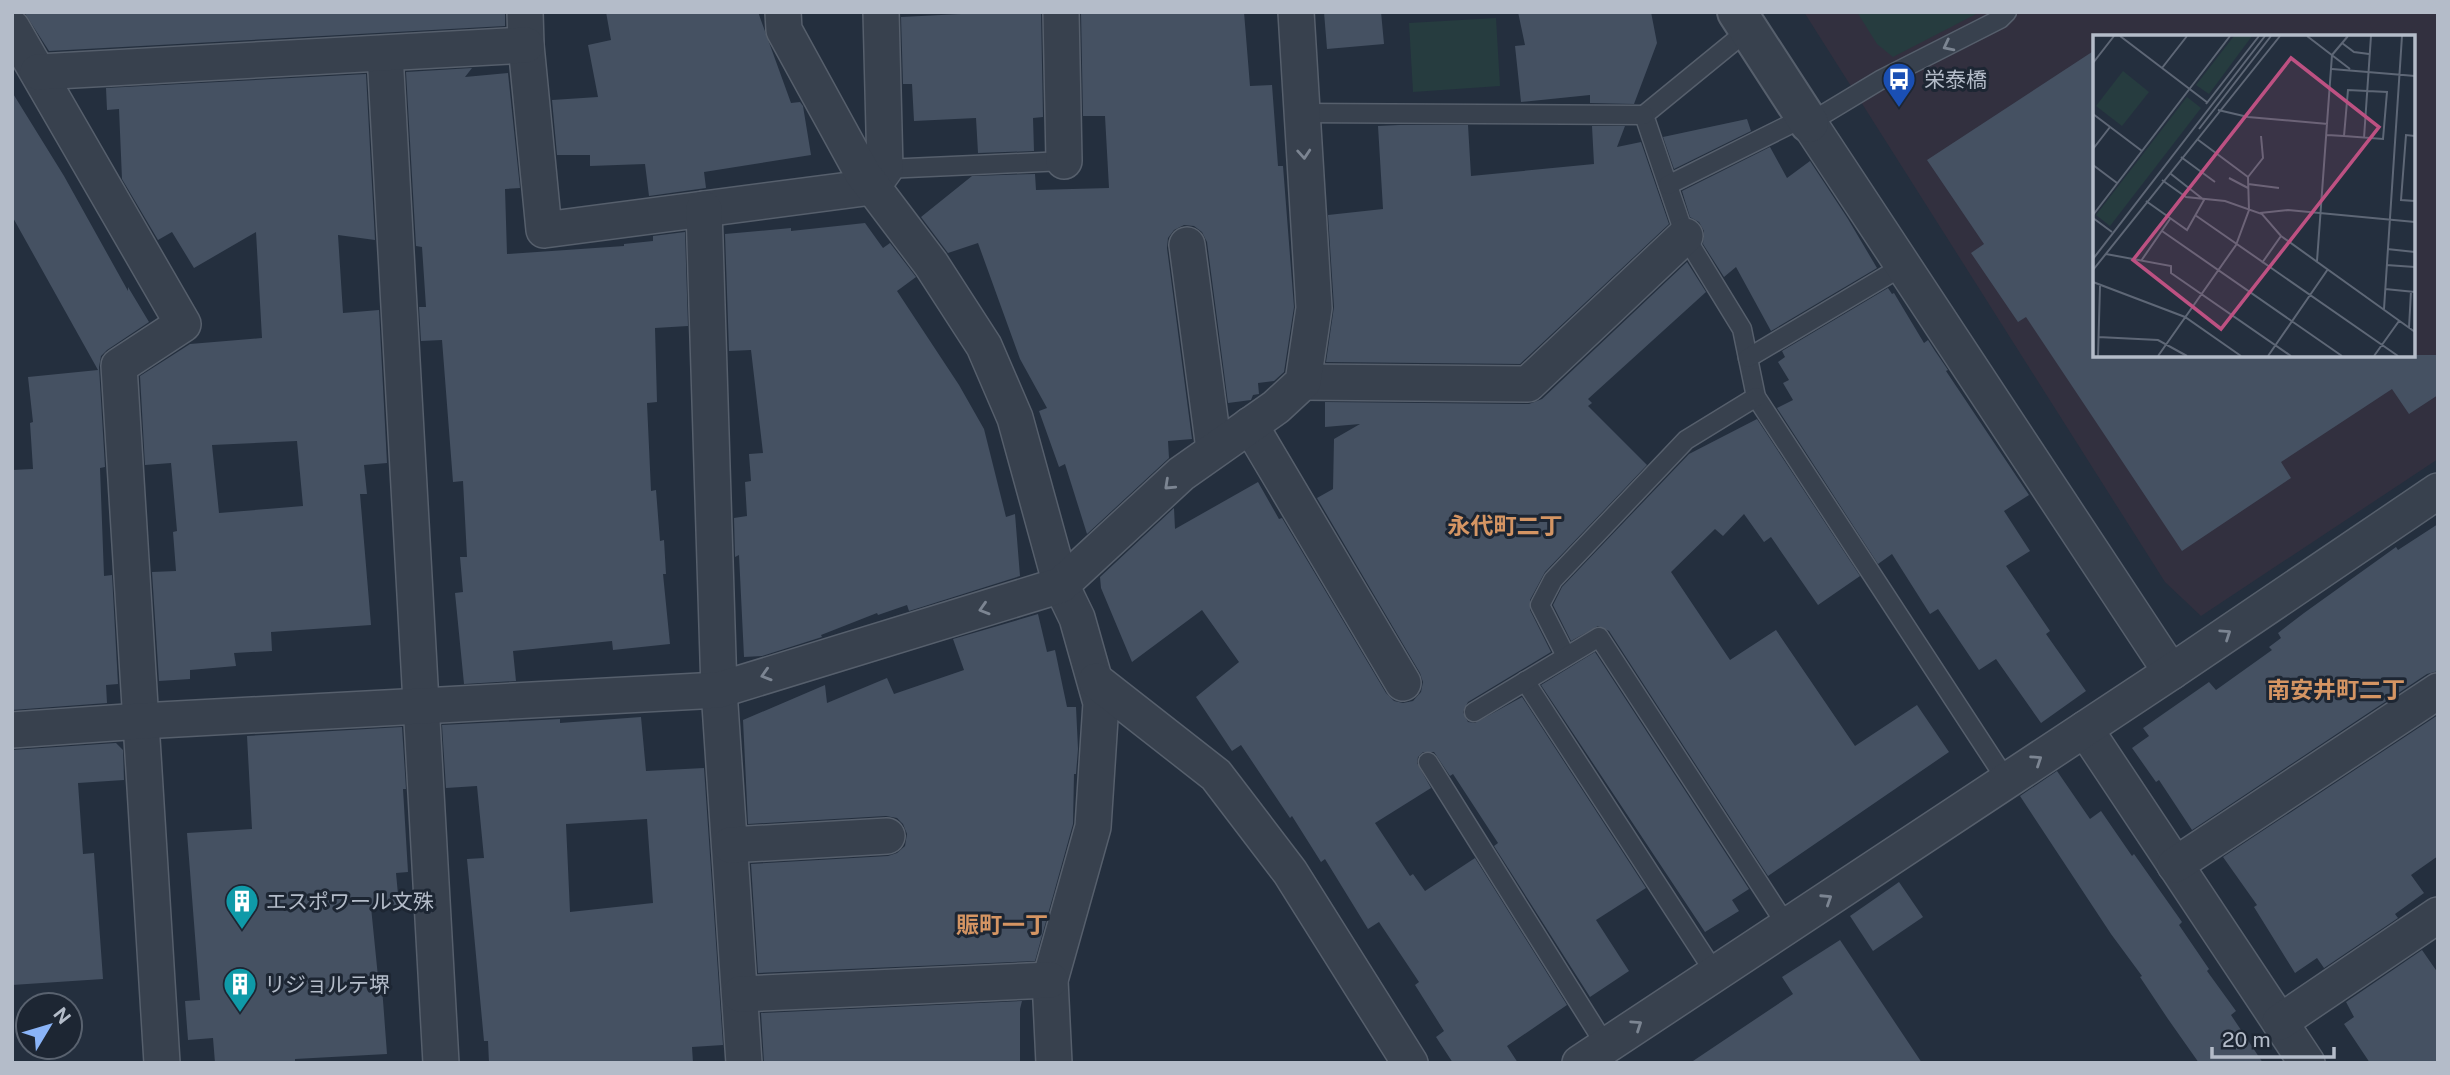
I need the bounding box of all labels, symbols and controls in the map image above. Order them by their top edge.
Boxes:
inset map [2093,35,2415,357]
one-way arrow [1943,37,1955,51]
bus stop icon: 栄泰橋 [1880,60,1918,109]
place label: 栄泰橋 [1924,67,1987,92]
one-way arrow [1296,149,1311,160]
one-way arrow [1164,477,1177,490]
district label: 永代町二丁 [1448,512,1563,539]
one-way arrow [978,600,990,615]
one-way arrow [2219,629,2232,642]
one-way arrow [761,667,773,682]
district label: 南安井町二丁 [2267,676,2405,703]
one-way arrow [2030,756,2043,769]
building icon: エスポワール文殊 [223,882,261,931]
place label: エスポワール文殊 [266,889,434,914]
one-way arrow [1819,895,1832,908]
district label: 賑町一丁 [956,911,1048,938]
building icon: リジョルテ堺 [221,965,259,1014]
place label: リジョルテ堺 [264,972,390,997]
north arrow [14,991,84,1061]
text: N [49,1003,76,1028]
scale bar [2212,1016,2334,1060]
one-way arrow [1630,1020,1643,1033]
text: 20 m [2222,1027,2271,1052]

